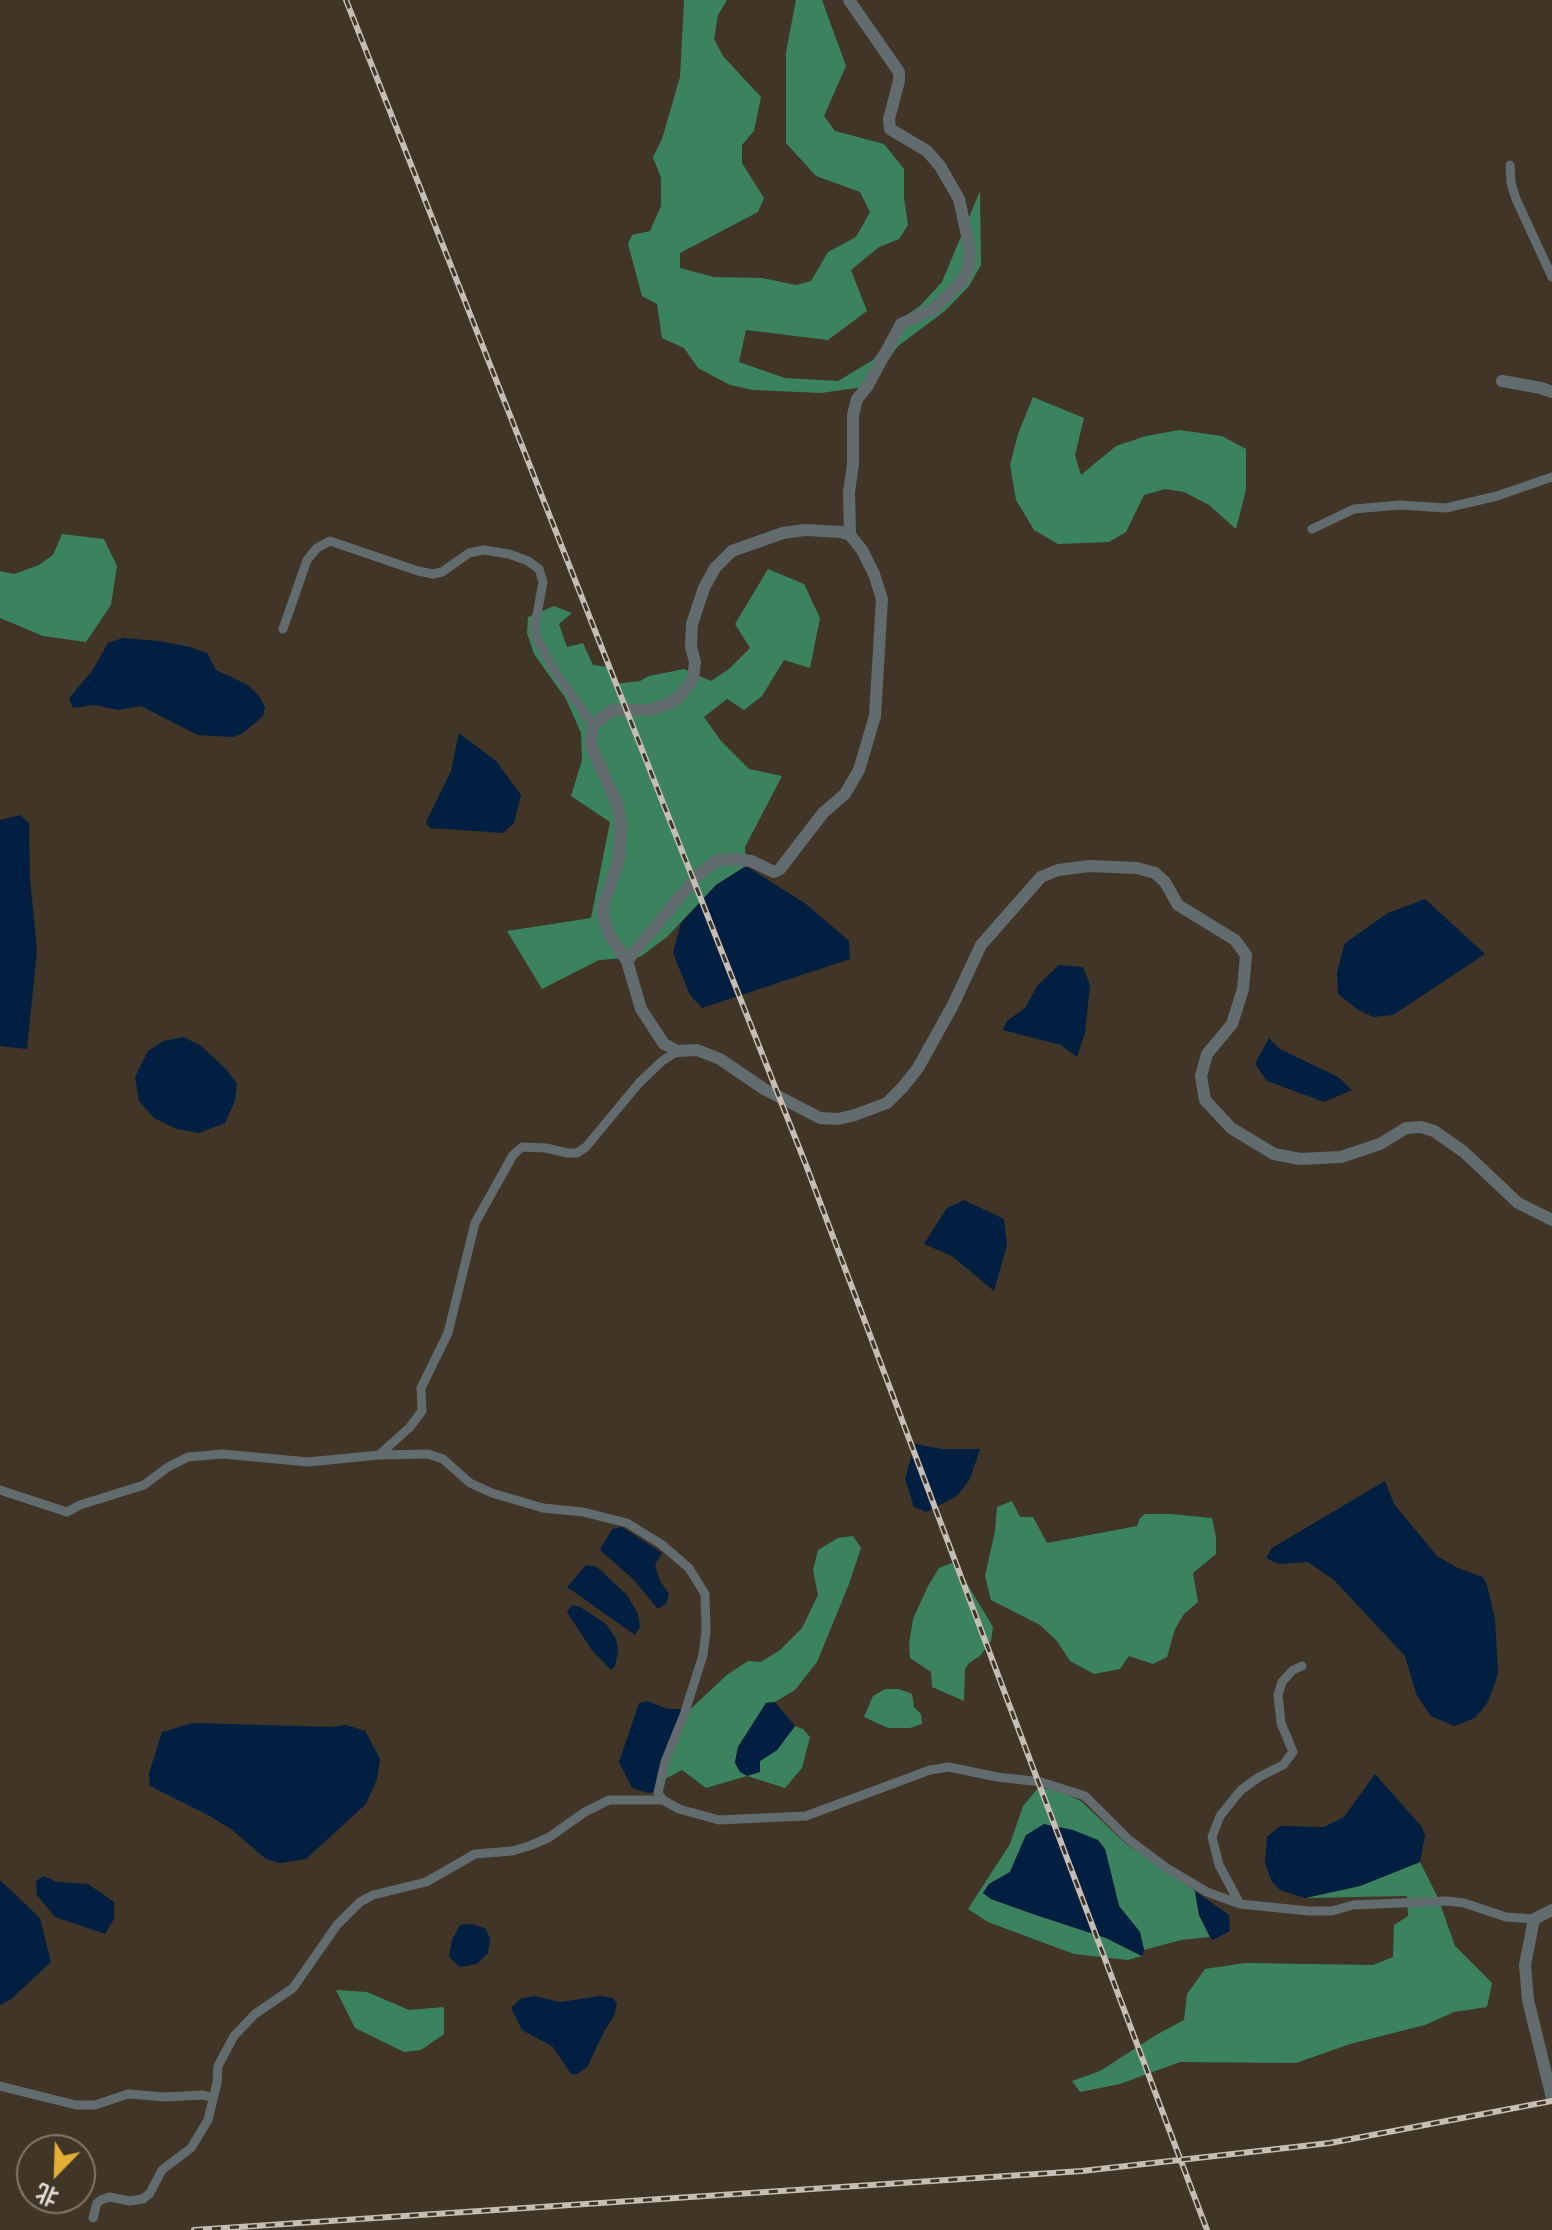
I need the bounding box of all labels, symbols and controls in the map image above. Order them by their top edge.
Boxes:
north arrow [16,2134,96,2214]
text: 北 [32,2178,63,2211]

